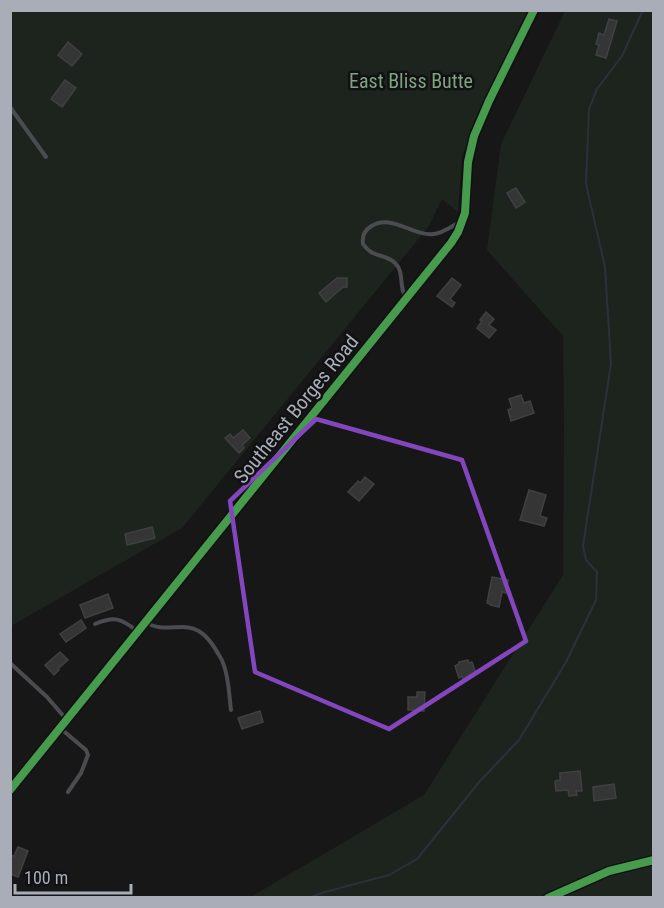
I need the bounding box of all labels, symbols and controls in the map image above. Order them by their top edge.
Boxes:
park label: East Bliss Butte [349,69,473,93]
street label: Southeast Borges Road [229,330,363,488]
scale bar [15,857,130,895]
text: 100 m [24,867,68,888]

